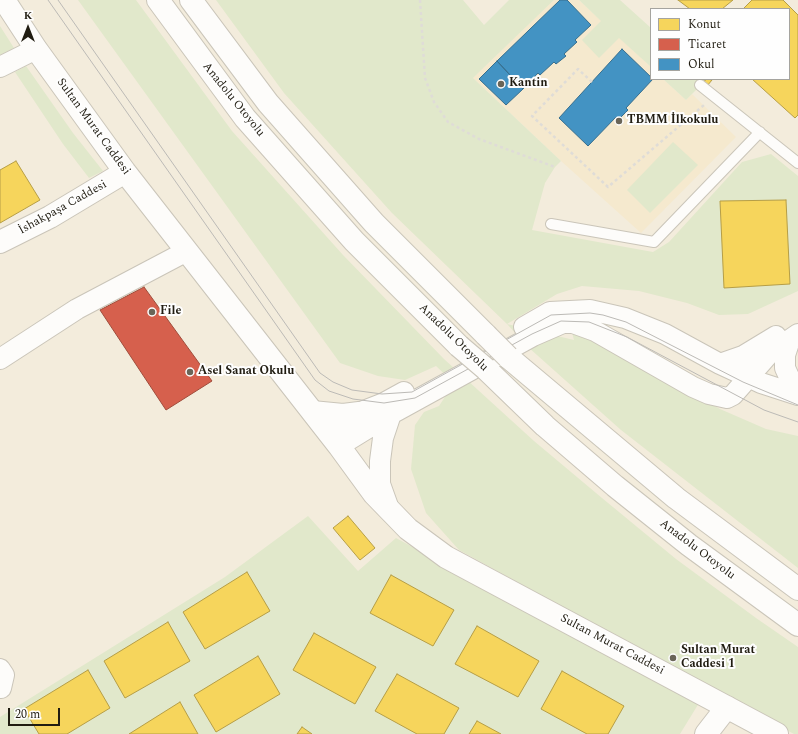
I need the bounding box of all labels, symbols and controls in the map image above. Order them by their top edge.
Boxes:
text: K [24,7,32,24]
north arrow [8,8,48,48]
legend [650,8,790,80]
text: Konut [688,15,721,34]
text: Ticaret [688,35,726,54]
text: Okul [688,55,715,74]
street label: Anadolu Otoyolu [199,60,267,140]
street label: Sultan Murat Caddesi [53,76,133,178]
place label: Kantin [509,77,548,91]
marker: Kantin [496,79,506,89]
place label: TBMM İlkokulu [627,114,718,128]
marker: TBMM İlkokulu [614,116,624,126]
street label: İshakpaşa Caddesi [16,178,110,238]
street label: Anadolu Otoyolu [415,301,491,375]
place label: File [160,305,181,319]
marker: File [147,307,157,317]
place label: Asel Sanat Okulu [198,365,294,379]
marker: Asel Sanat Okulu [185,367,195,377]
street label: Anadolu Otoyolu [656,517,738,583]
street label: Sultan Murat Caddesi [558,611,666,679]
place label: Sultan Murat Caddesi 1 [681,644,755,672]
marker: Sultan Murat Caddesi 1 [668,653,678,663]
scale bar [10,700,62,726]
text: 20 m [15,705,40,724]

